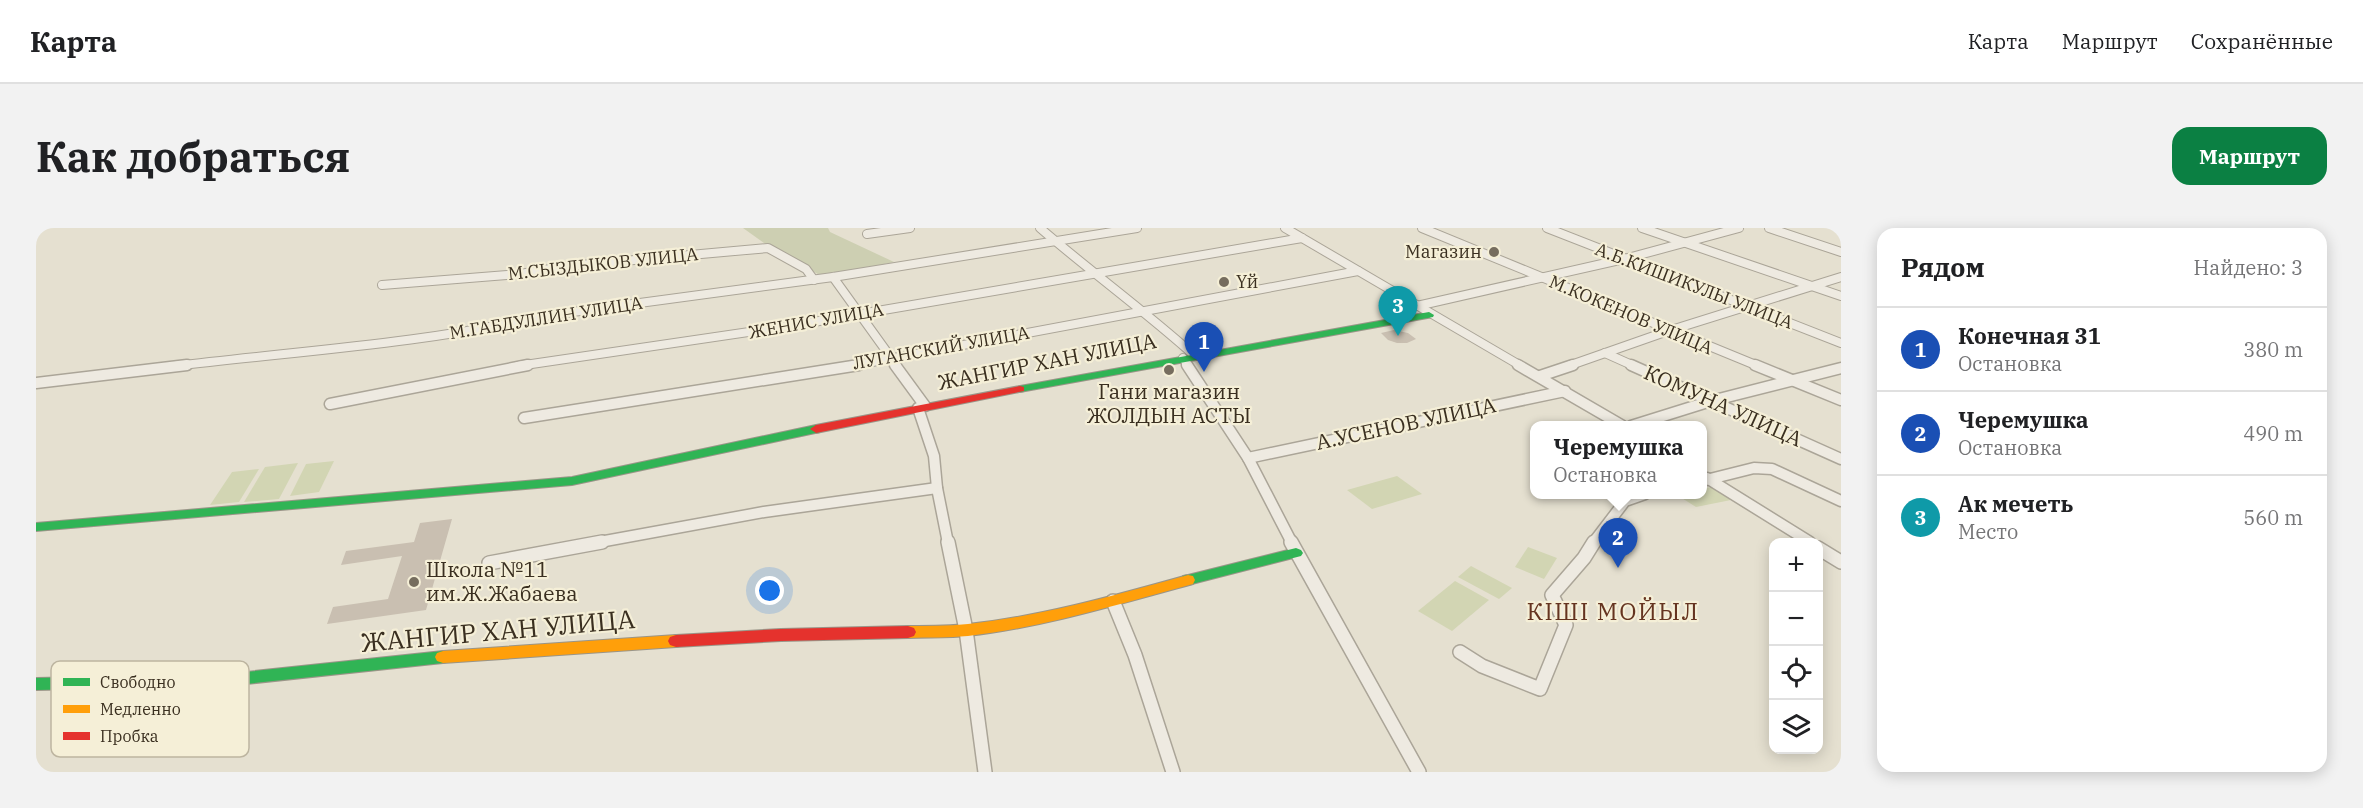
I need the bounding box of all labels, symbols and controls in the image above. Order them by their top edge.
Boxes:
text: Карта [30,23,117,60]
text: Карта [1968,27,2029,55]
text: Маршрут [2062,27,2158,55]
text: Сохранённые [2191,27,2333,55]
button: Маршрут [2172,127,2327,185]
text: Как добраться [36,129,350,184]
street label: А.Б.КИШИКУЛЫ УЛИЦА [1592,237,1797,334]
place label: Магазин [1405,240,1482,263]
street label: М.СЫЗДЫКОВ УЛИЦА [507,242,700,285]
marker: Магазин [1487,245,1501,259]
text: Рядом [1901,250,1985,284]
text: Найдено: 3 [2194,254,2303,281]
place label: Үй [1236,270,1258,293]
street label: М.КОКЕНОВ УЛИЦА [1546,270,1717,360]
marker: Үй [1217,275,1231,289]
pin: 3 [1378,286,1418,336]
street label: М.ГАБДУЛЛИН УЛИЦА [448,291,645,344]
street label: ЖЕНИС УЛИЦА [747,297,886,344]
street label: ЛУГАНСКИЙ УЛИЦА [851,321,1032,374]
text: Конечная 31 [1958,321,2101,350]
pin: 1 [1184,322,1224,372]
street label: ЖАНГИР ХАН УЛИЦА [935,326,1159,396]
text: 1 [1915,336,1927,363]
text: 380 m [2243,336,2303,363]
text: Остановка [1958,350,2062,377]
street label: КОМУНА УЛИЦА [1640,358,1807,453]
marker: Гани магазин ЖОЛДЫН АСТЫ [1162,363,1176,377]
place label: Гани магазин ЖОЛДЫН АСТЫ [1087,377,1251,429]
street label: А.УСЕНОВ УЛИЦА [1313,390,1499,456]
text: Черемушка [1958,405,2089,434]
text: 2 [1915,420,1927,447]
text: 490 m [2243,420,2303,447]
popup [1530,421,1707,499]
text: Черемушка [1553,432,1684,461]
text: Остановка [1958,434,2062,461]
text: Остановка [1553,461,1657,488]
text: Ак мечеть [1958,489,2073,518]
text: 3 [1915,504,1927,531]
text: 560 m [2243,504,2303,531]
pin: 2 [1598,518,1638,568]
text: Место [1958,518,2018,545]
map controls [1769,538,1823,754]
button: + [1769,538,1823,592]
place label: Школа №11 им.Ж.Жабаева [426,555,578,607]
marker: Школа №11 им.Ж.Жабаева [407,575,421,589]
your location [755,576,784,605]
button: − [1769,592,1823,646]
district label: КІШІ МОЙЫЛ [1526,595,1700,627]
street label: ЖАНГИР ХАН УЛИЦА [360,601,636,659]
button: locate [1769,646,1823,700]
legend [51,661,249,757]
text: Свободно [100,672,176,692]
text: Медленно [100,699,181,719]
button: layers [1769,700,1823,754]
text: Пробка [100,726,159,746]

